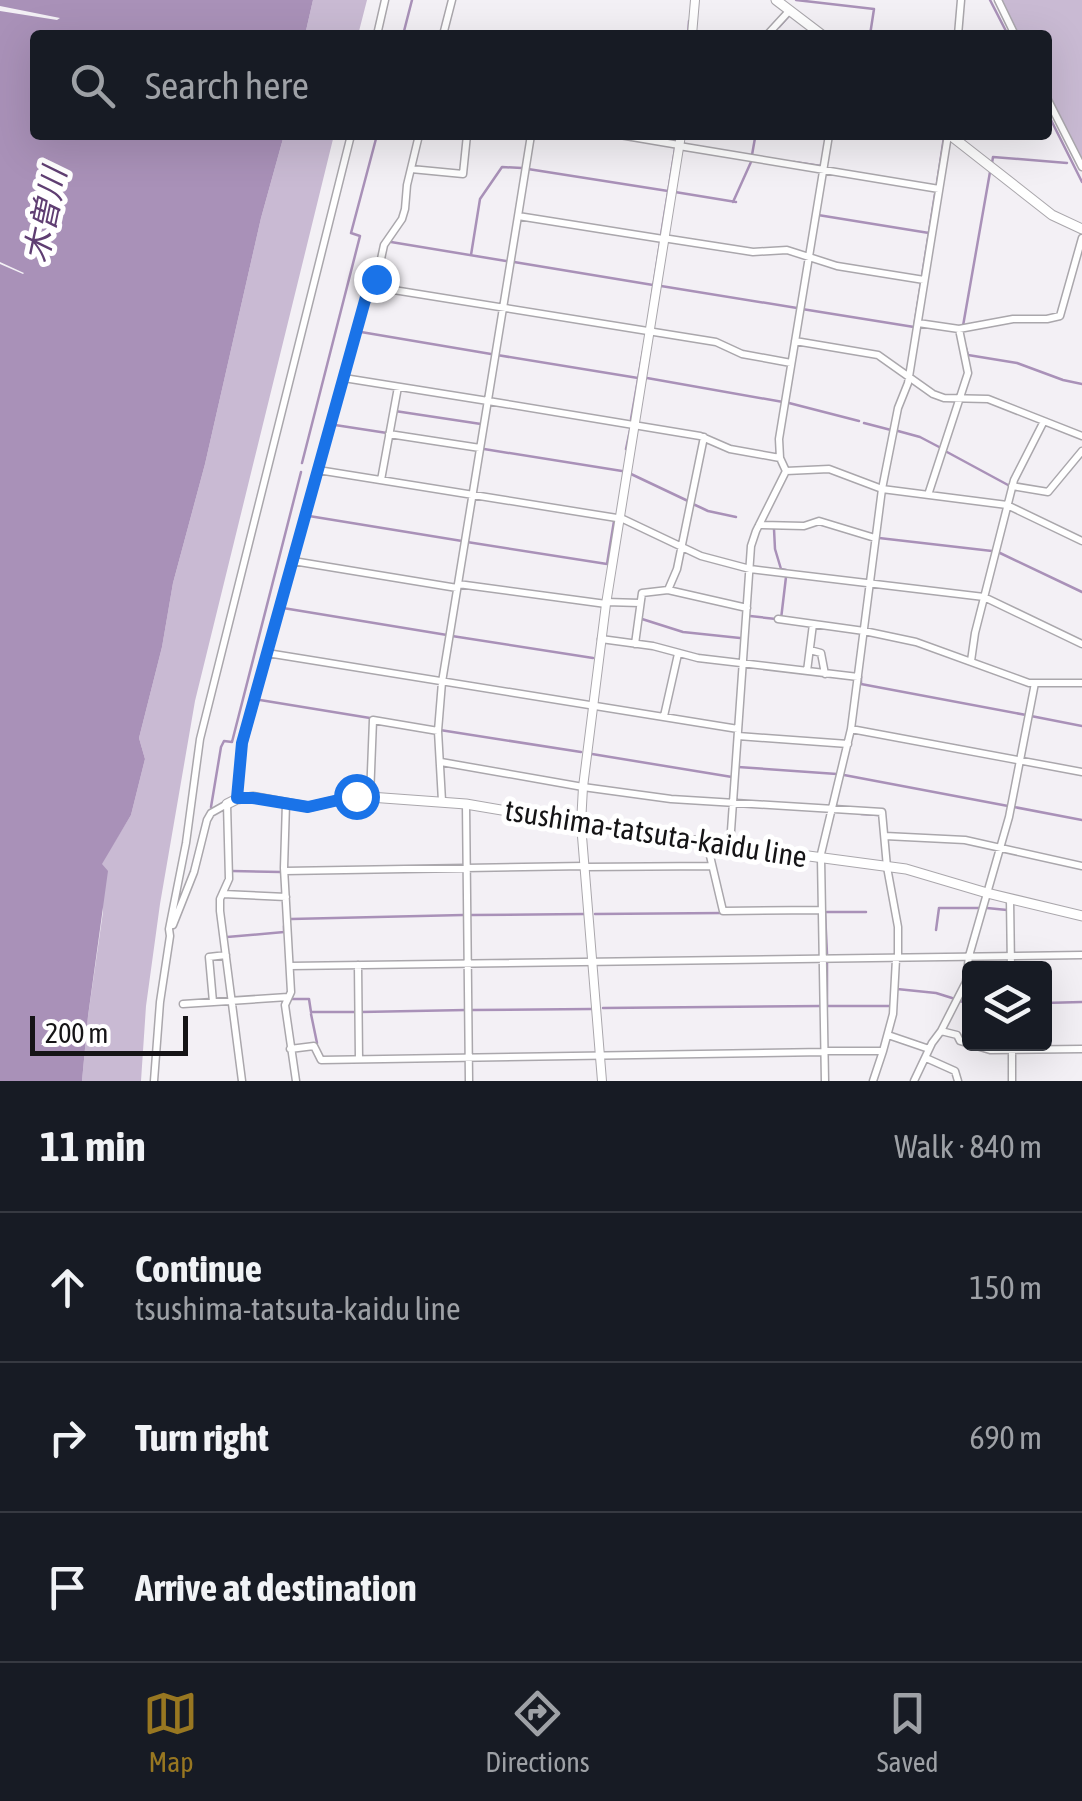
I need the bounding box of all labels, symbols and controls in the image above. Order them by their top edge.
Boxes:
search box [30,30,1052,140]
icon: search [65,58,120,113]
text: Search here [145,64,309,107]
water label: 木曽川 [17,161,74,266]
route end [354,257,400,303]
route start [334,774,380,820]
street label: tsushima-tatsuta-kaidu line [503,792,809,874]
map controls [962,961,1052,1051]
button: layers [962,961,1052,1051]
scale bar [30,1011,188,1056]
text: 200 m [45,1017,108,1049]
text: 11 min [40,1122,146,1170]
text: Walk · 840 m [894,1128,1042,1165]
text: Continue [135,1247,262,1290]
icon: ahead [40,1260,95,1315]
text: 150 m [969,1269,1042,1306]
text: tsushima-tatsuta-kaidu line [135,1290,460,1327]
icon: right [40,1410,95,1465]
text: Turn right [135,1416,269,1459]
text: 690 m [969,1419,1042,1456]
icon: arrive [40,1560,95,1615]
text: Arrive at destination [135,1566,417,1609]
tab: Map [143,1686,198,1778]
tab: Directions [485,1686,590,1778]
tab: Saved [877,1686,939,1778]

